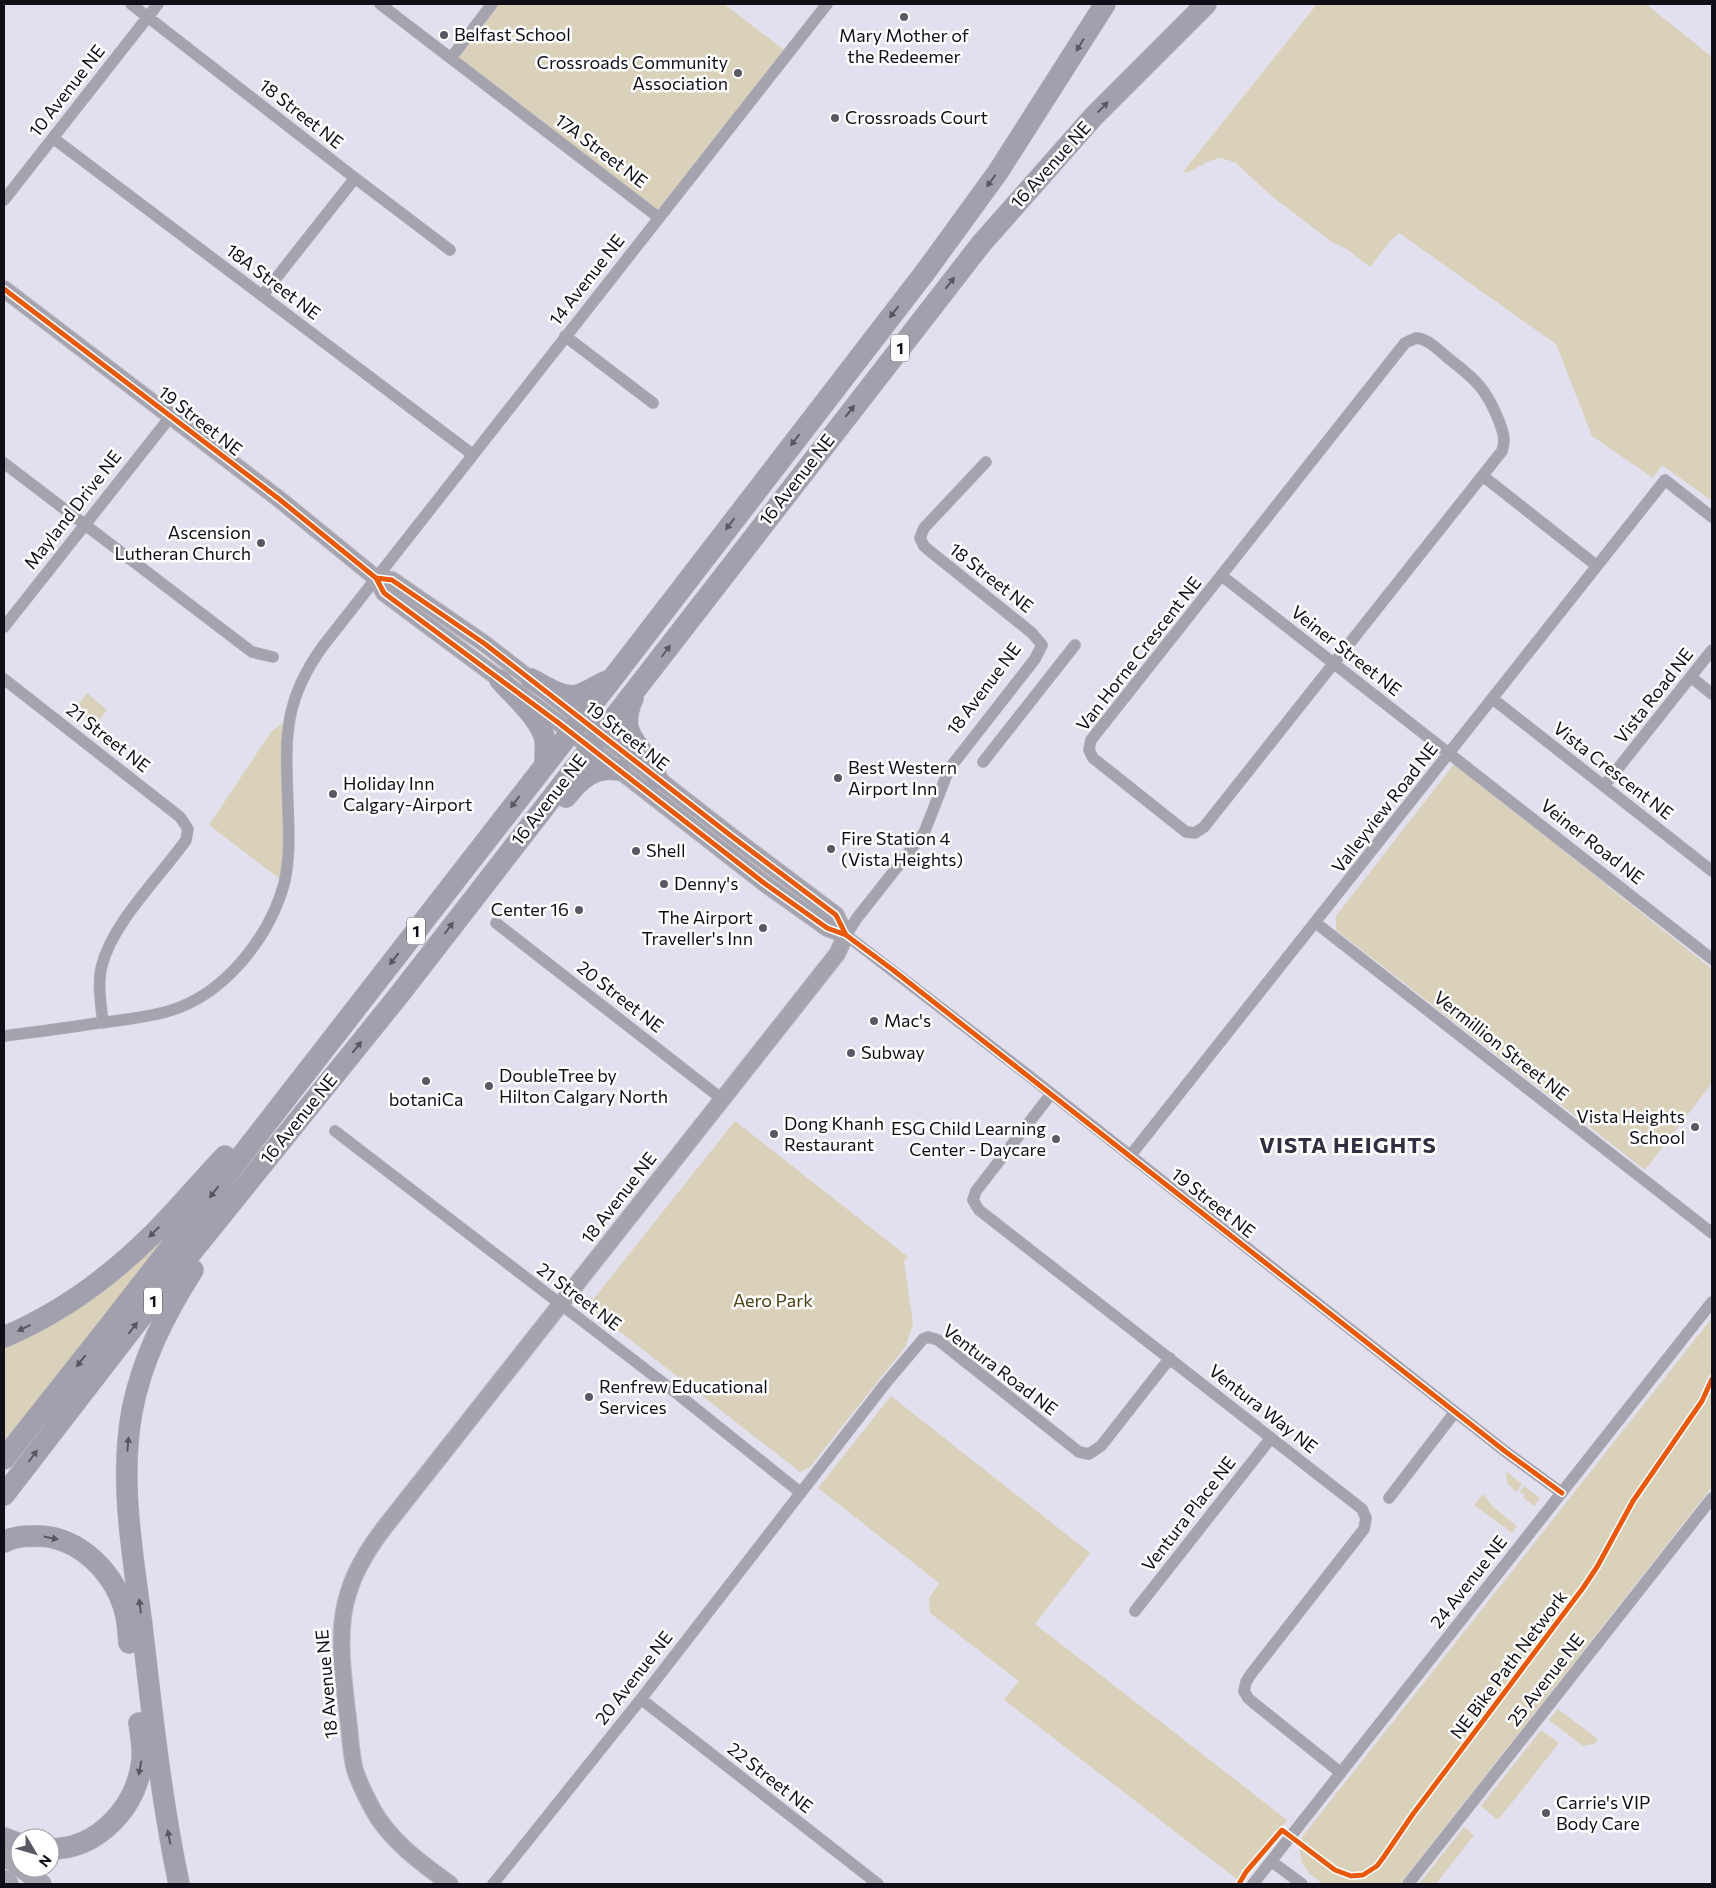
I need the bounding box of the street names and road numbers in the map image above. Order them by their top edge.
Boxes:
street label: 10 Avenue NE [23,40,109,141]
street label: 18 Street NE [255,74,348,153]
street label: 17A Street NE [551,108,652,192]
street label: 16 Avenue NE [1005,116,1095,212]
street label: 14 Avenue NE [544,229,629,329]
street label: 18A Street NE [222,239,325,324]
road number: 1 [891,334,909,362]
street label: 19 Street NE [154,381,247,460]
street label: 16 Avenue NE [754,429,839,529]
street label: Mayland Drive NE [19,446,125,573]
street label: 18 Street NE [945,538,1038,617]
street label: Van Horne Crescent NE [1071,572,1205,735]
street label: Veiner Street NE [1287,600,1406,700]
street label: 18 Avenue NE [941,638,1025,739]
street label: Vista Road NE [1609,643,1697,748]
street label: 19 Street NE [581,696,674,775]
street label: 21 Street NE [63,698,155,777]
street label: Vista Crescent NE [1549,717,1678,824]
street label: Valleyview Road NE [1327,738,1442,877]
street label: 16 Avenue NE [506,749,591,849]
street label: Veiner Road NE [1536,794,1649,888]
road number: 1 [407,918,425,944]
street label: 20 Street NE [573,956,668,1037]
street label: Vermillion Street NE [1430,986,1573,1105]
street label: 16 Avenue NE [255,1069,341,1168]
street label: 18 Avenue NE [576,1147,661,1247]
street label: 19 Street NE [1167,1163,1260,1242]
street label: 21 Street NE [533,1257,626,1335]
road number: 1 [144,1288,162,1314]
street label: Ventura Road NE [939,1319,1062,1419]
street label: Ventura Way NE [1205,1359,1322,1457]
street label: Ventura Place NE [1137,1452,1240,1575]
street label: 24 Avenue NE [1425,1531,1511,1632]
street label: NE Bike Path Network [1445,1586,1571,1743]
street label: 20 Avenue NE [590,1626,677,1729]
street label: 18 Avenue NE [310,1628,342,1740]
street label: 25 Avenue NE [1502,1629,1588,1730]
street label: 22 Street NE [724,1737,818,1817]

